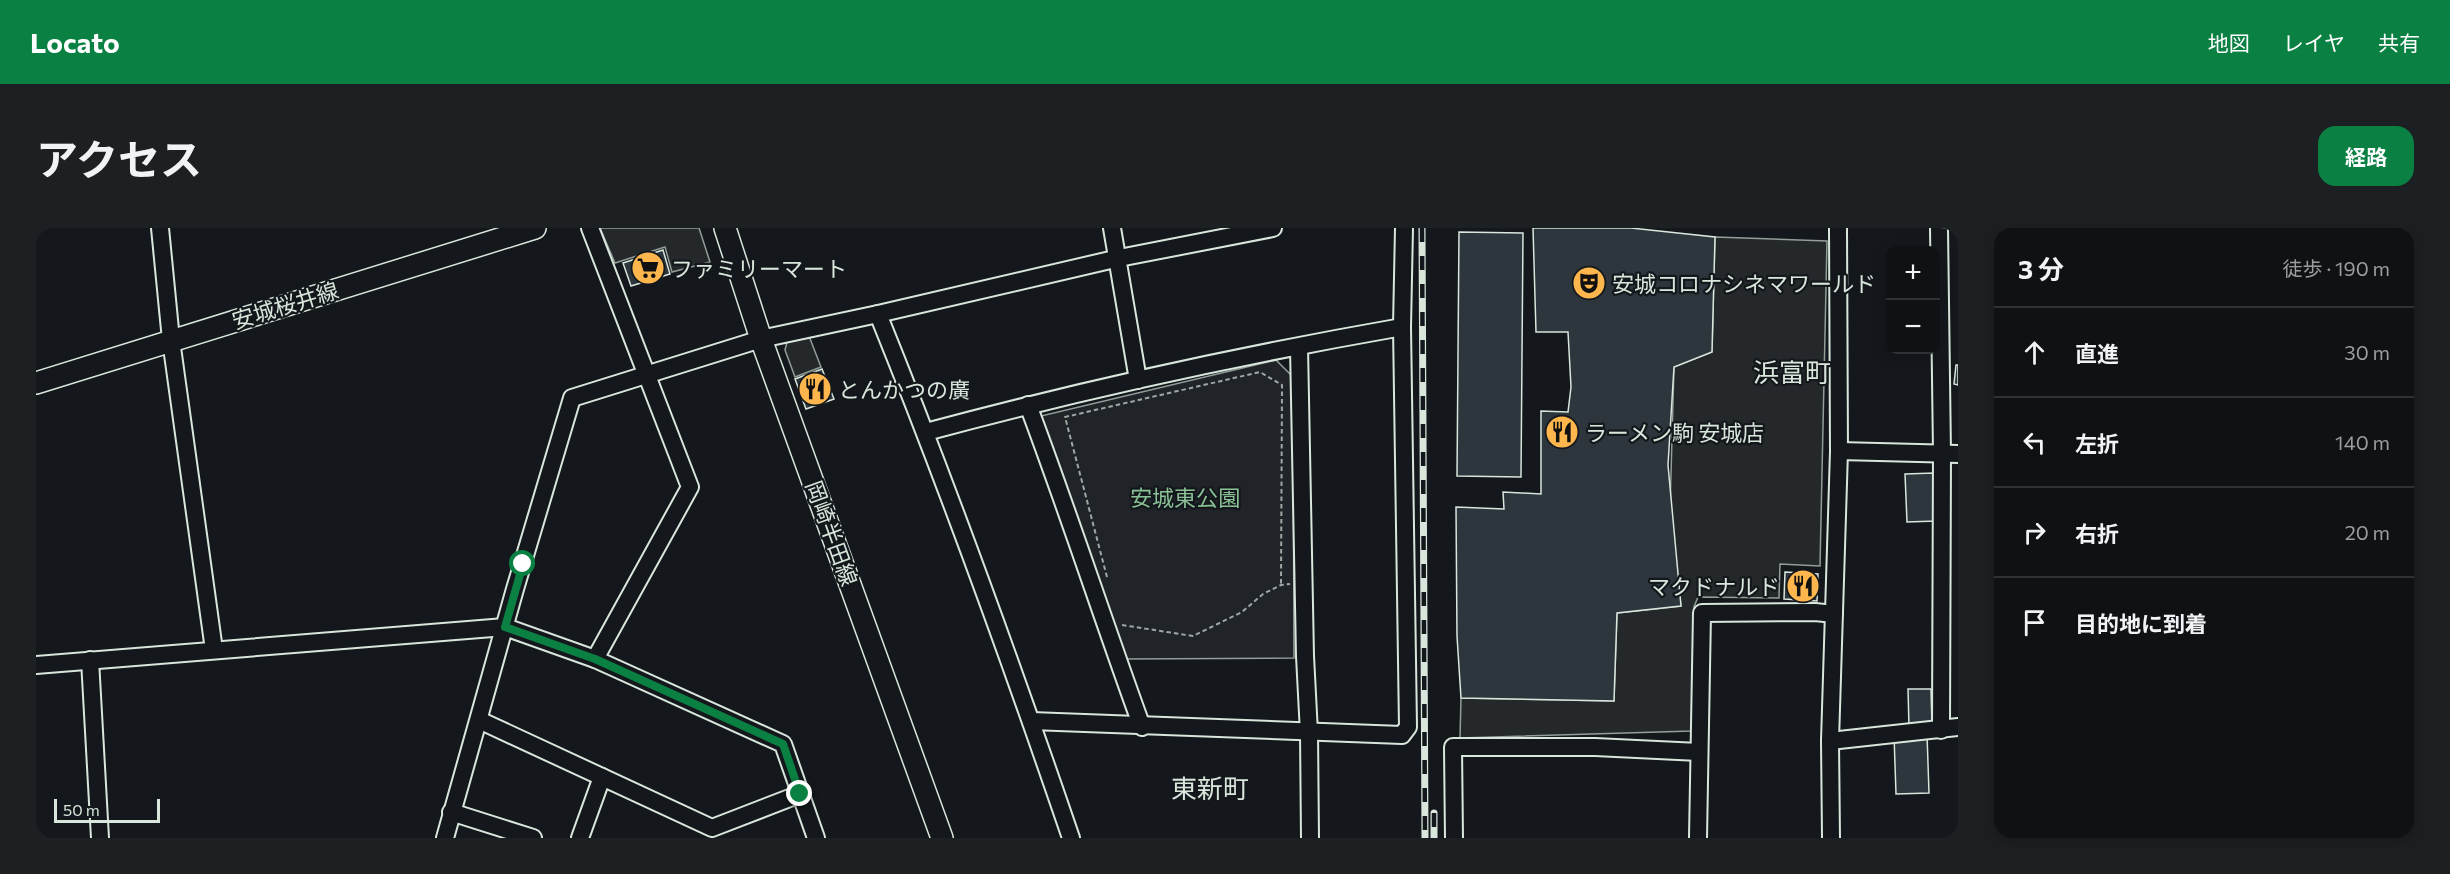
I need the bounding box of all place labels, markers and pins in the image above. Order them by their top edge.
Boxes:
supermarket icon: ファミリーマート [630,250,666,286]
place label: ファミリーマート [671,255,847,282]
theatre icon: 安城コロナシネマワールド [1571,265,1607,301]
place label: 安城コロナシネマワールド [1612,270,1876,297]
restaurant icon: とんかつの廣 [797,371,833,407]
place label: とんかつの廣 [838,376,970,403]
restaurant icon: ラーメン駒 安城店 [1544,414,1580,450]
place label: ラーメン駒 安城店 [1585,419,1764,446]
restaurant icon: マクドナルド [1785,568,1821,604]
place label: マクドナルド [1648,573,1780,600]

